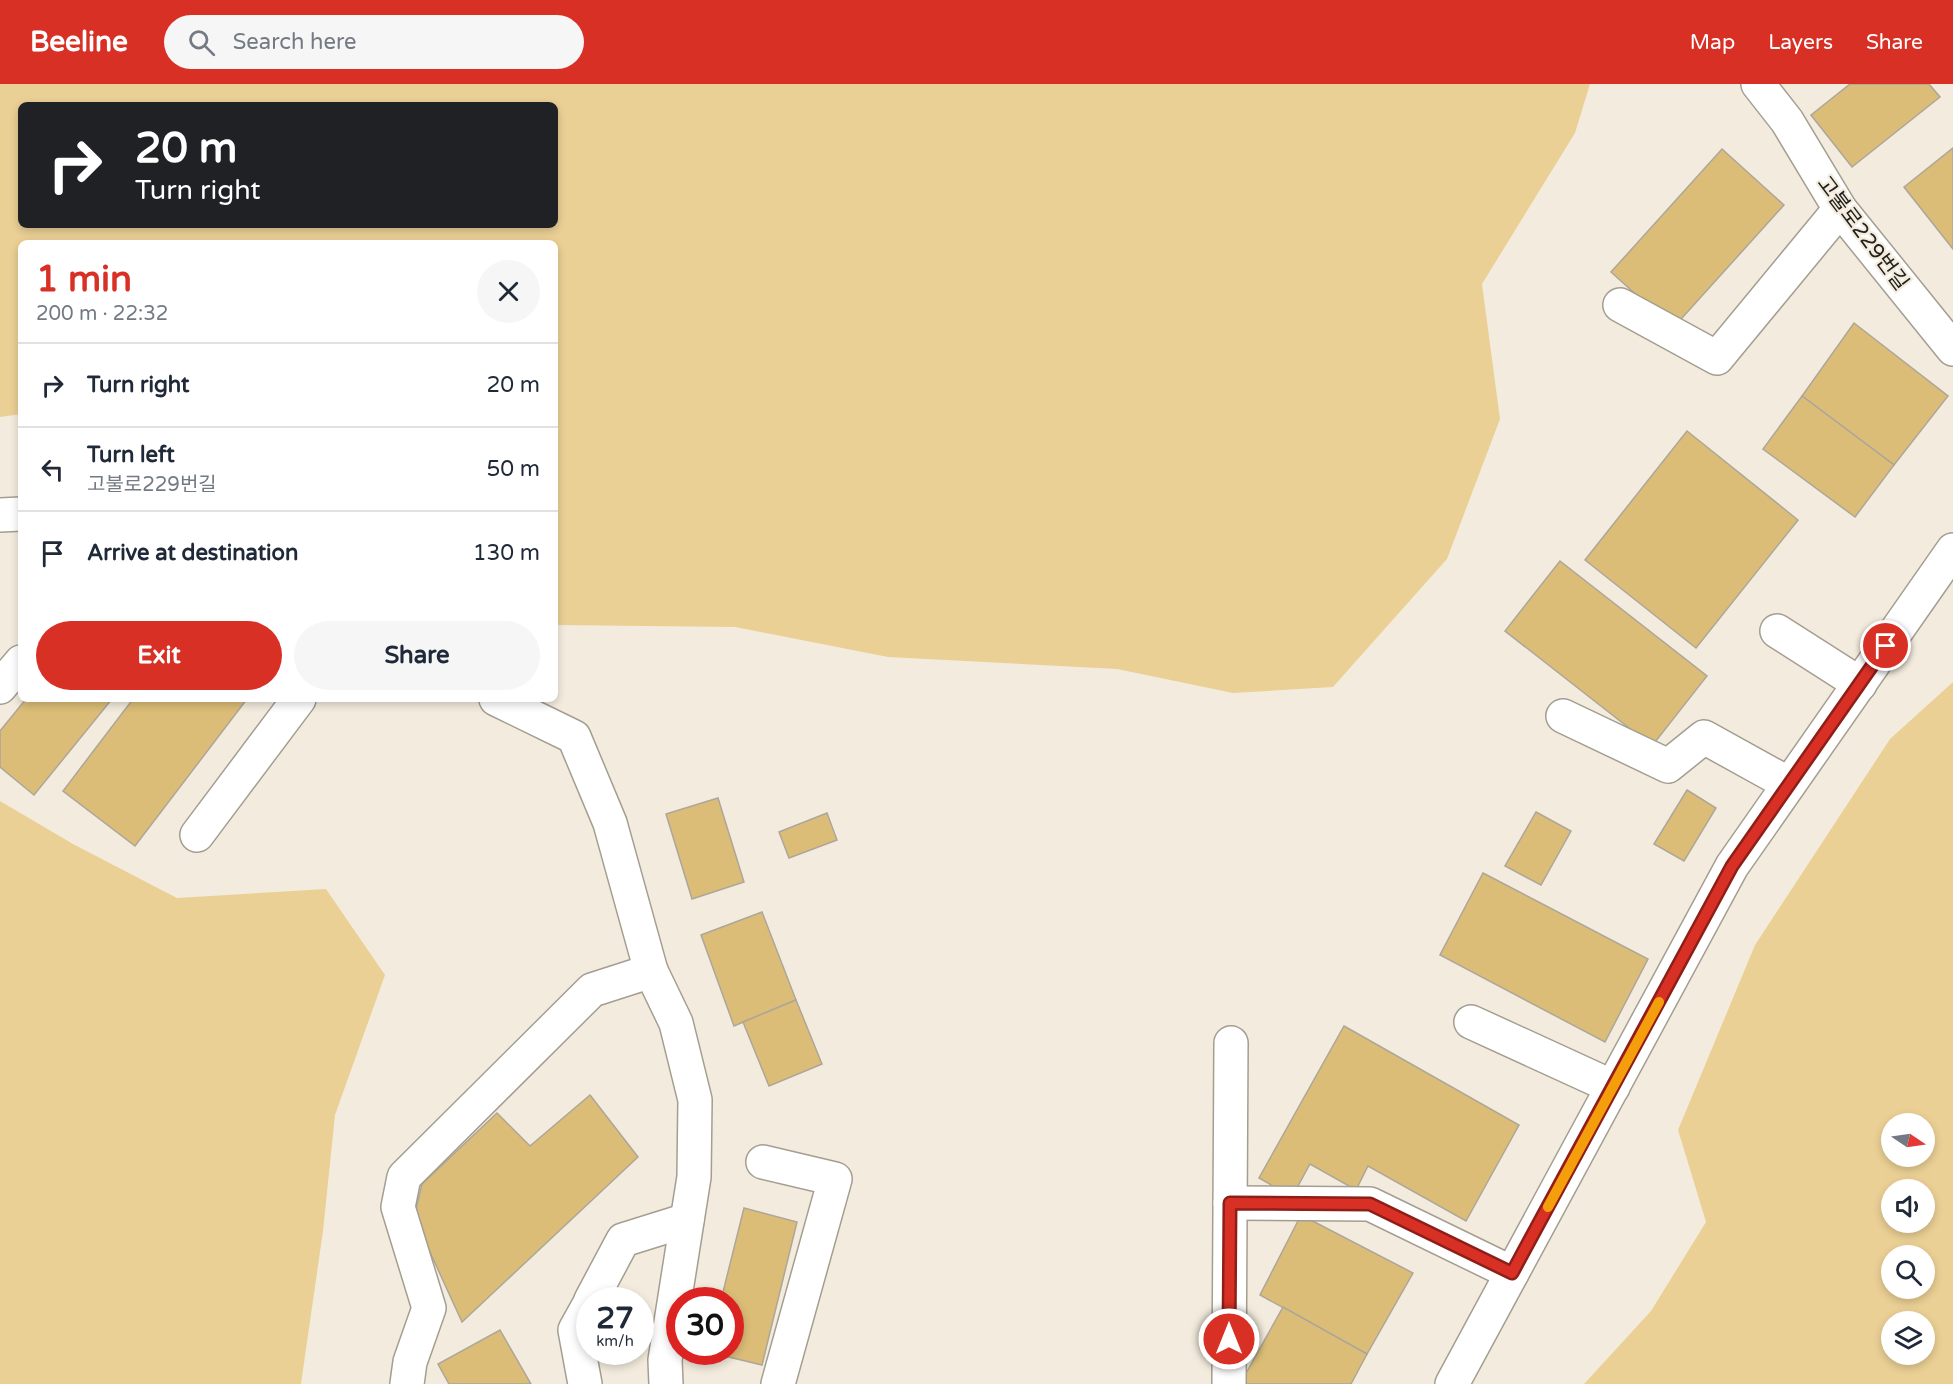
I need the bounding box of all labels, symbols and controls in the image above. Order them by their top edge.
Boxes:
search box [164,15,584,69]
text: Beeline [30,25,128,59]
icon: search [185,26,218,59]
text: Search here [233,29,357,55]
text: Map [1690,30,1735,55]
text: Layers [1768,30,1833,55]
text: Share [1866,30,1923,55]
text: 20 m [135,123,237,174]
icon: right [36,126,114,204]
street label: 고불로229번길 [1812,171,1914,295]
text: Turn right [135,174,261,207]
text: 1 min [36,258,132,301]
button: close [477,260,540,323]
text: 200 m · 22:32 [36,302,168,326]
icon: right [36,369,69,402]
text: Turn right [87,372,189,398]
text: 20 m [486,372,540,398]
text: Turn left [87,442,175,468]
icon: left [36,453,69,486]
text: 50 m [486,456,540,482]
text: 고불로229번길 [87,473,217,497]
icon: arrive [36,537,69,570]
text: Arrive at destination [87,540,298,566]
text: 130 m [473,540,540,566]
pin [1860,620,1911,671]
button: Exit [36,621,282,690]
button: Share [294,621,540,690]
icon: arrive [1869,629,1902,662]
north arrow [1881,1113,1935,1167]
map controls [1881,1113,1935,1365]
button: sound [1881,1179,1935,1233]
button: search [1881,1245,1935,1299]
speed limit sign: 30 [666,1287,744,1365]
text: 27 [596,1300,634,1337]
position arrow [1197,1307,1261,1371]
button: layers [1881,1311,1935,1365]
text: km/h [596,1332,634,1350]

